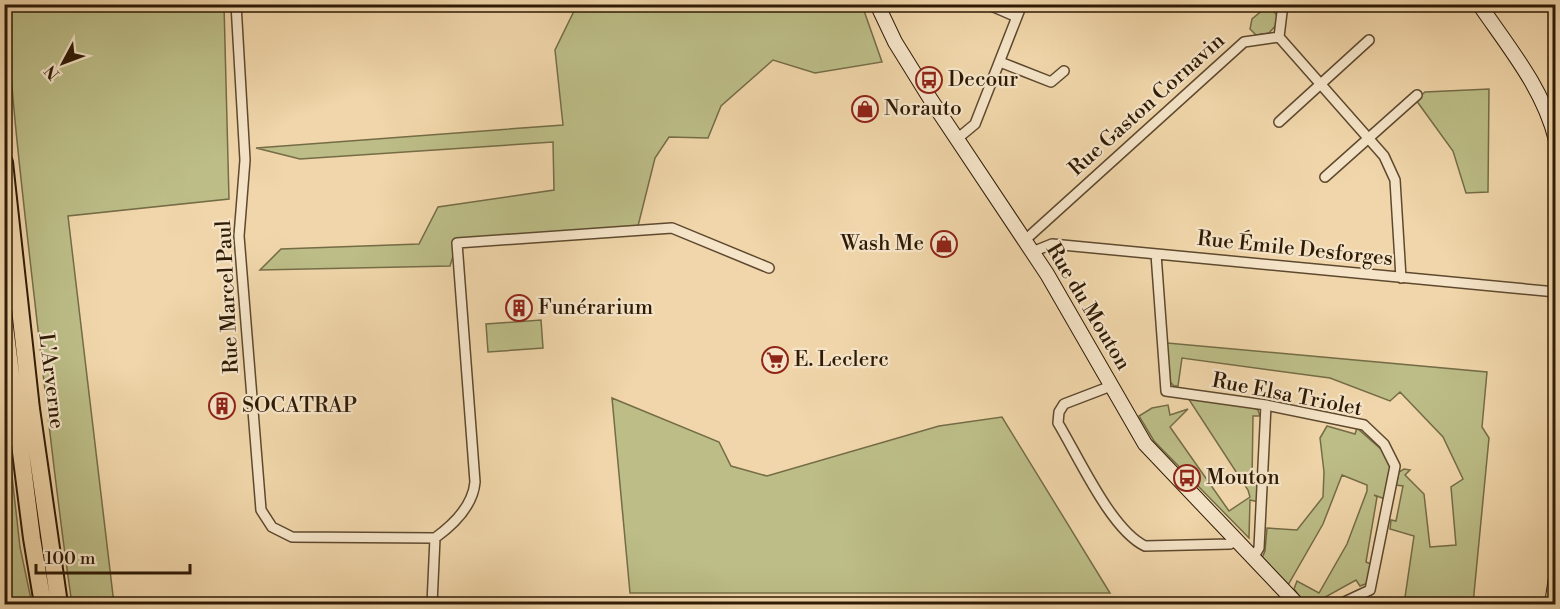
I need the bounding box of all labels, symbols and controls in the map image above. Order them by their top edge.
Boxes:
street label: Rue Gaston Cornavin [1064,28,1231,182]
north arrow [33,33,93,93]
text: N [41,61,64,84]
bus stop icon: Decour [914,65,944,95]
place label: Decour [948,67,1018,93]
shop icon: Norauto [850,94,880,124]
place label: Norauto [884,96,962,122]
street label: Rue Marcel Paul [211,220,245,374]
street label: Rue Émile Desforges [1196,224,1394,272]
shop icon: Wash Me [929,229,959,259]
place label: Wash Me [839,231,924,257]
street label: Rue du Mouton [1040,239,1136,376]
building icon: Funérarium [504,293,534,323]
place label: Funérarium [538,295,653,321]
street label: L'Arverne [32,332,70,430]
supermarket icon: E. Leclerc [760,345,790,375]
place label: E. Leclerc [794,347,889,373]
street label: Rue Elsa Triolet [1210,368,1365,422]
building icon: SOCATRAP [207,391,237,421]
place label: SOCATRAP [242,393,357,419]
bus stop icon: Mouton [1172,463,1202,493]
place label: Mouton [1206,465,1280,491]
scale bar [36,537,190,575]
text: 100 m [45,547,96,570]

